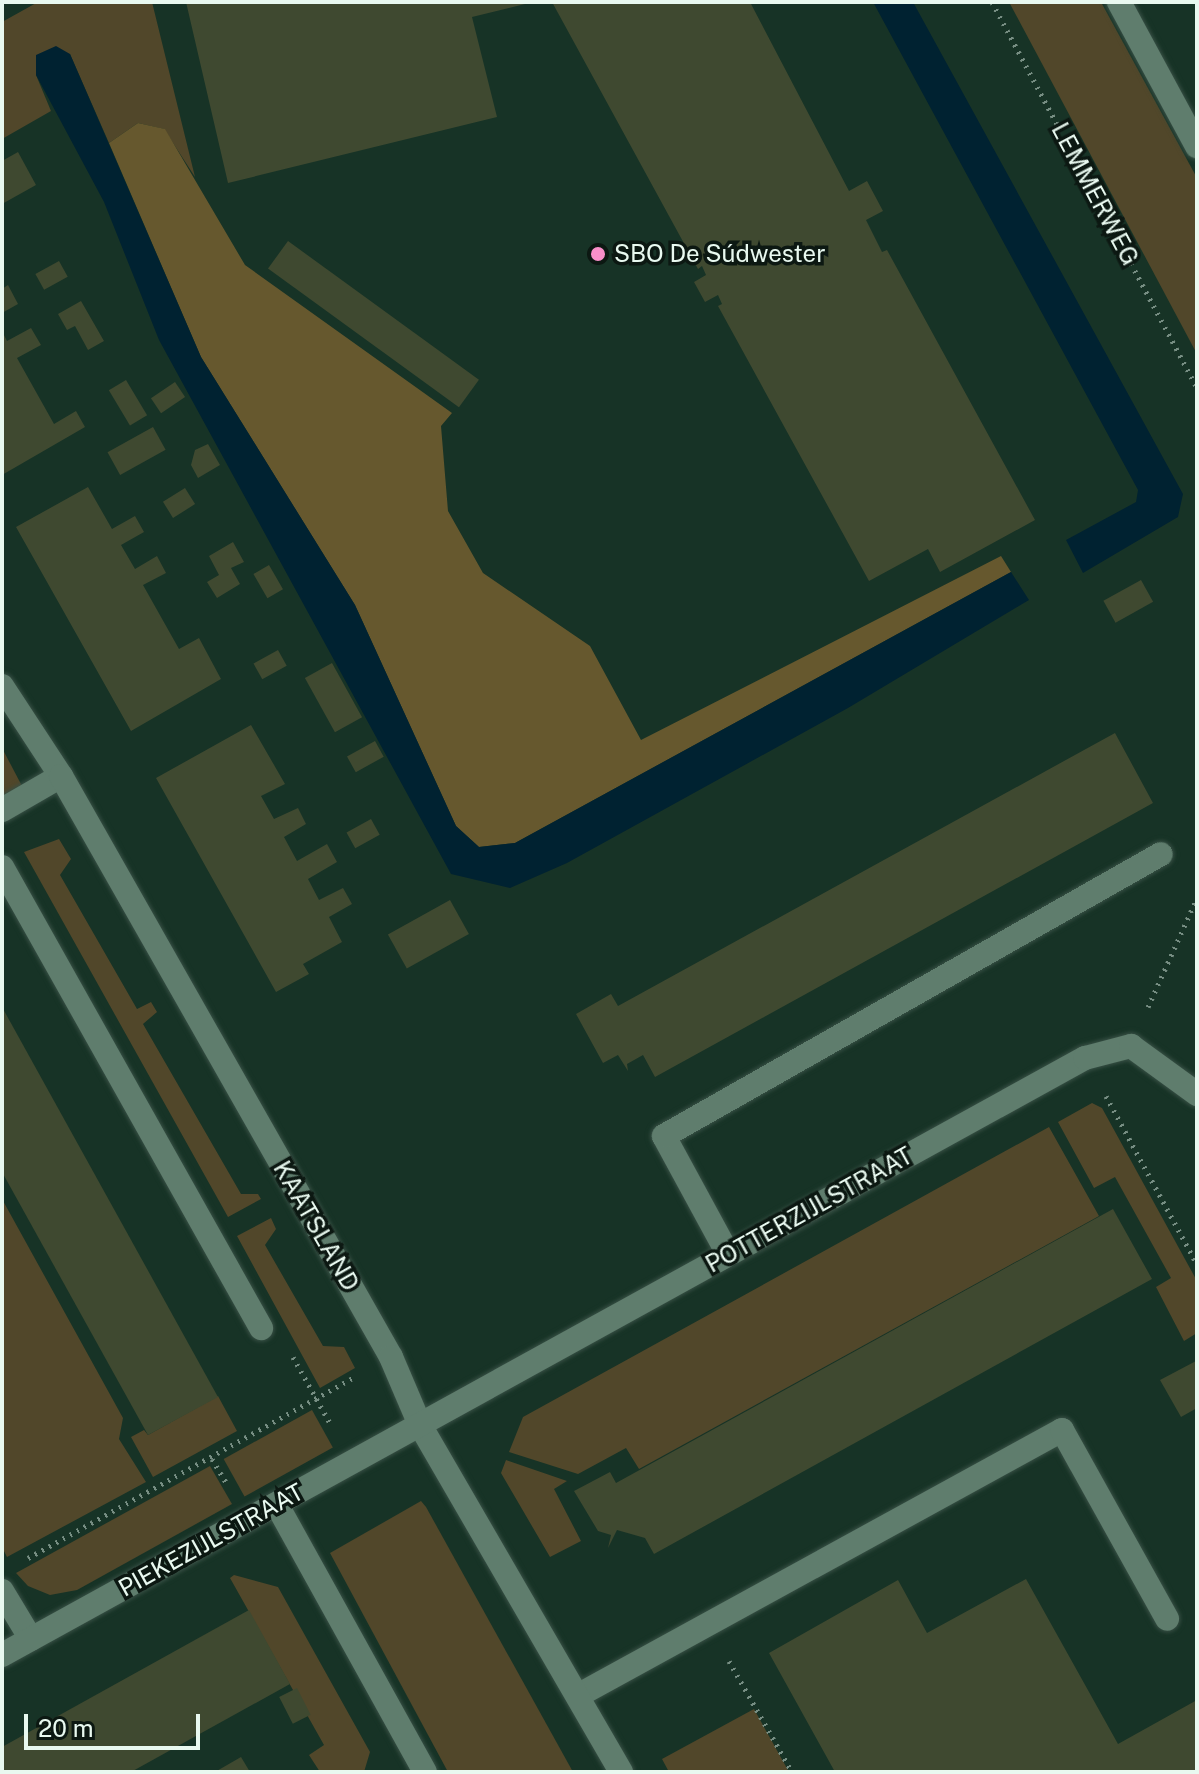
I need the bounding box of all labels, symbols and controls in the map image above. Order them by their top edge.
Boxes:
street label: LEMMERWEG [1045,118,1145,270]
place label: SBO De Súdwester [614,240,826,268]
marker: SBO De Súdwester [589,245,607,263]
street label: POTTERZIJLSTRAAT [701,1141,917,1279]
street label: KAATSLAND [267,1156,365,1296]
street label: PIEKEZIJLSTRAAT [114,1477,308,1603]
scale bar [28,1698,204,1748]
text: 20 m [38,1714,94,1742]

